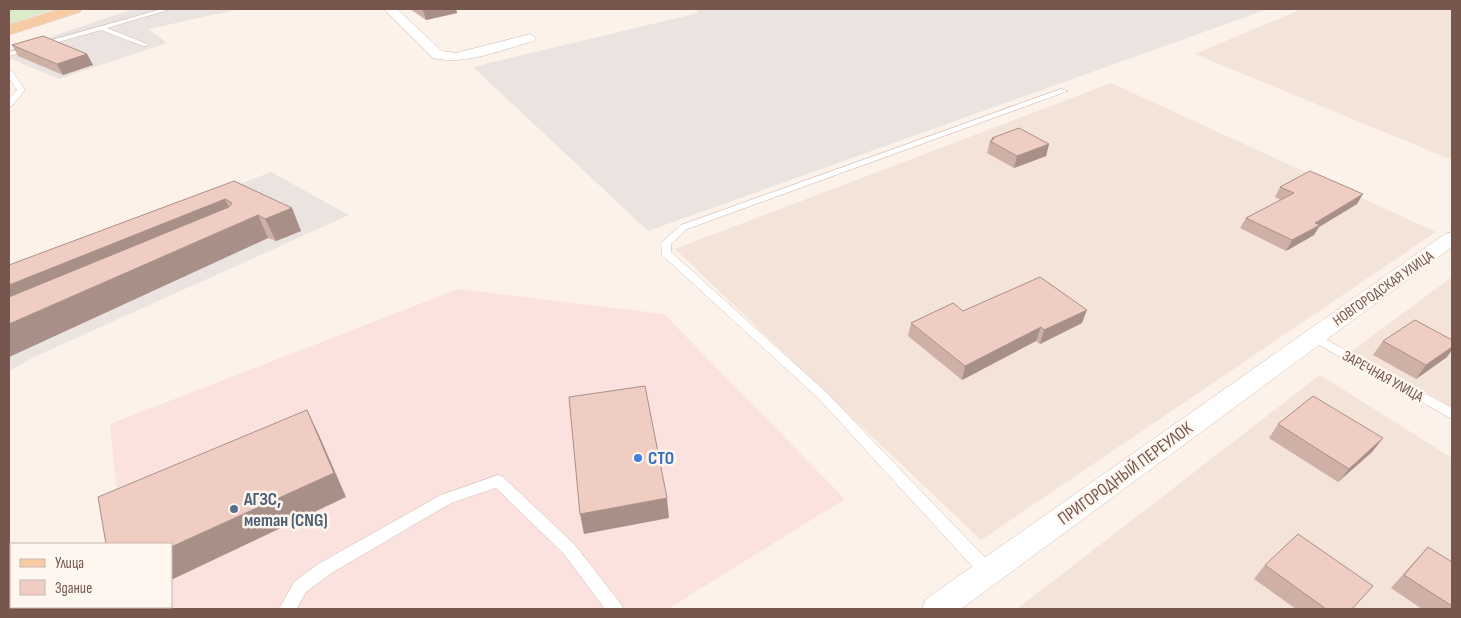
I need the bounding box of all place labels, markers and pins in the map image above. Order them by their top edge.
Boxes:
place label: СТО [648,448,674,469]
marker: СТО [632,452,644,464]
place label: АГЗС, метан (CNG) [243,489,328,531]
marker: АГЗС, метан (CNG) [228,503,240,515]

